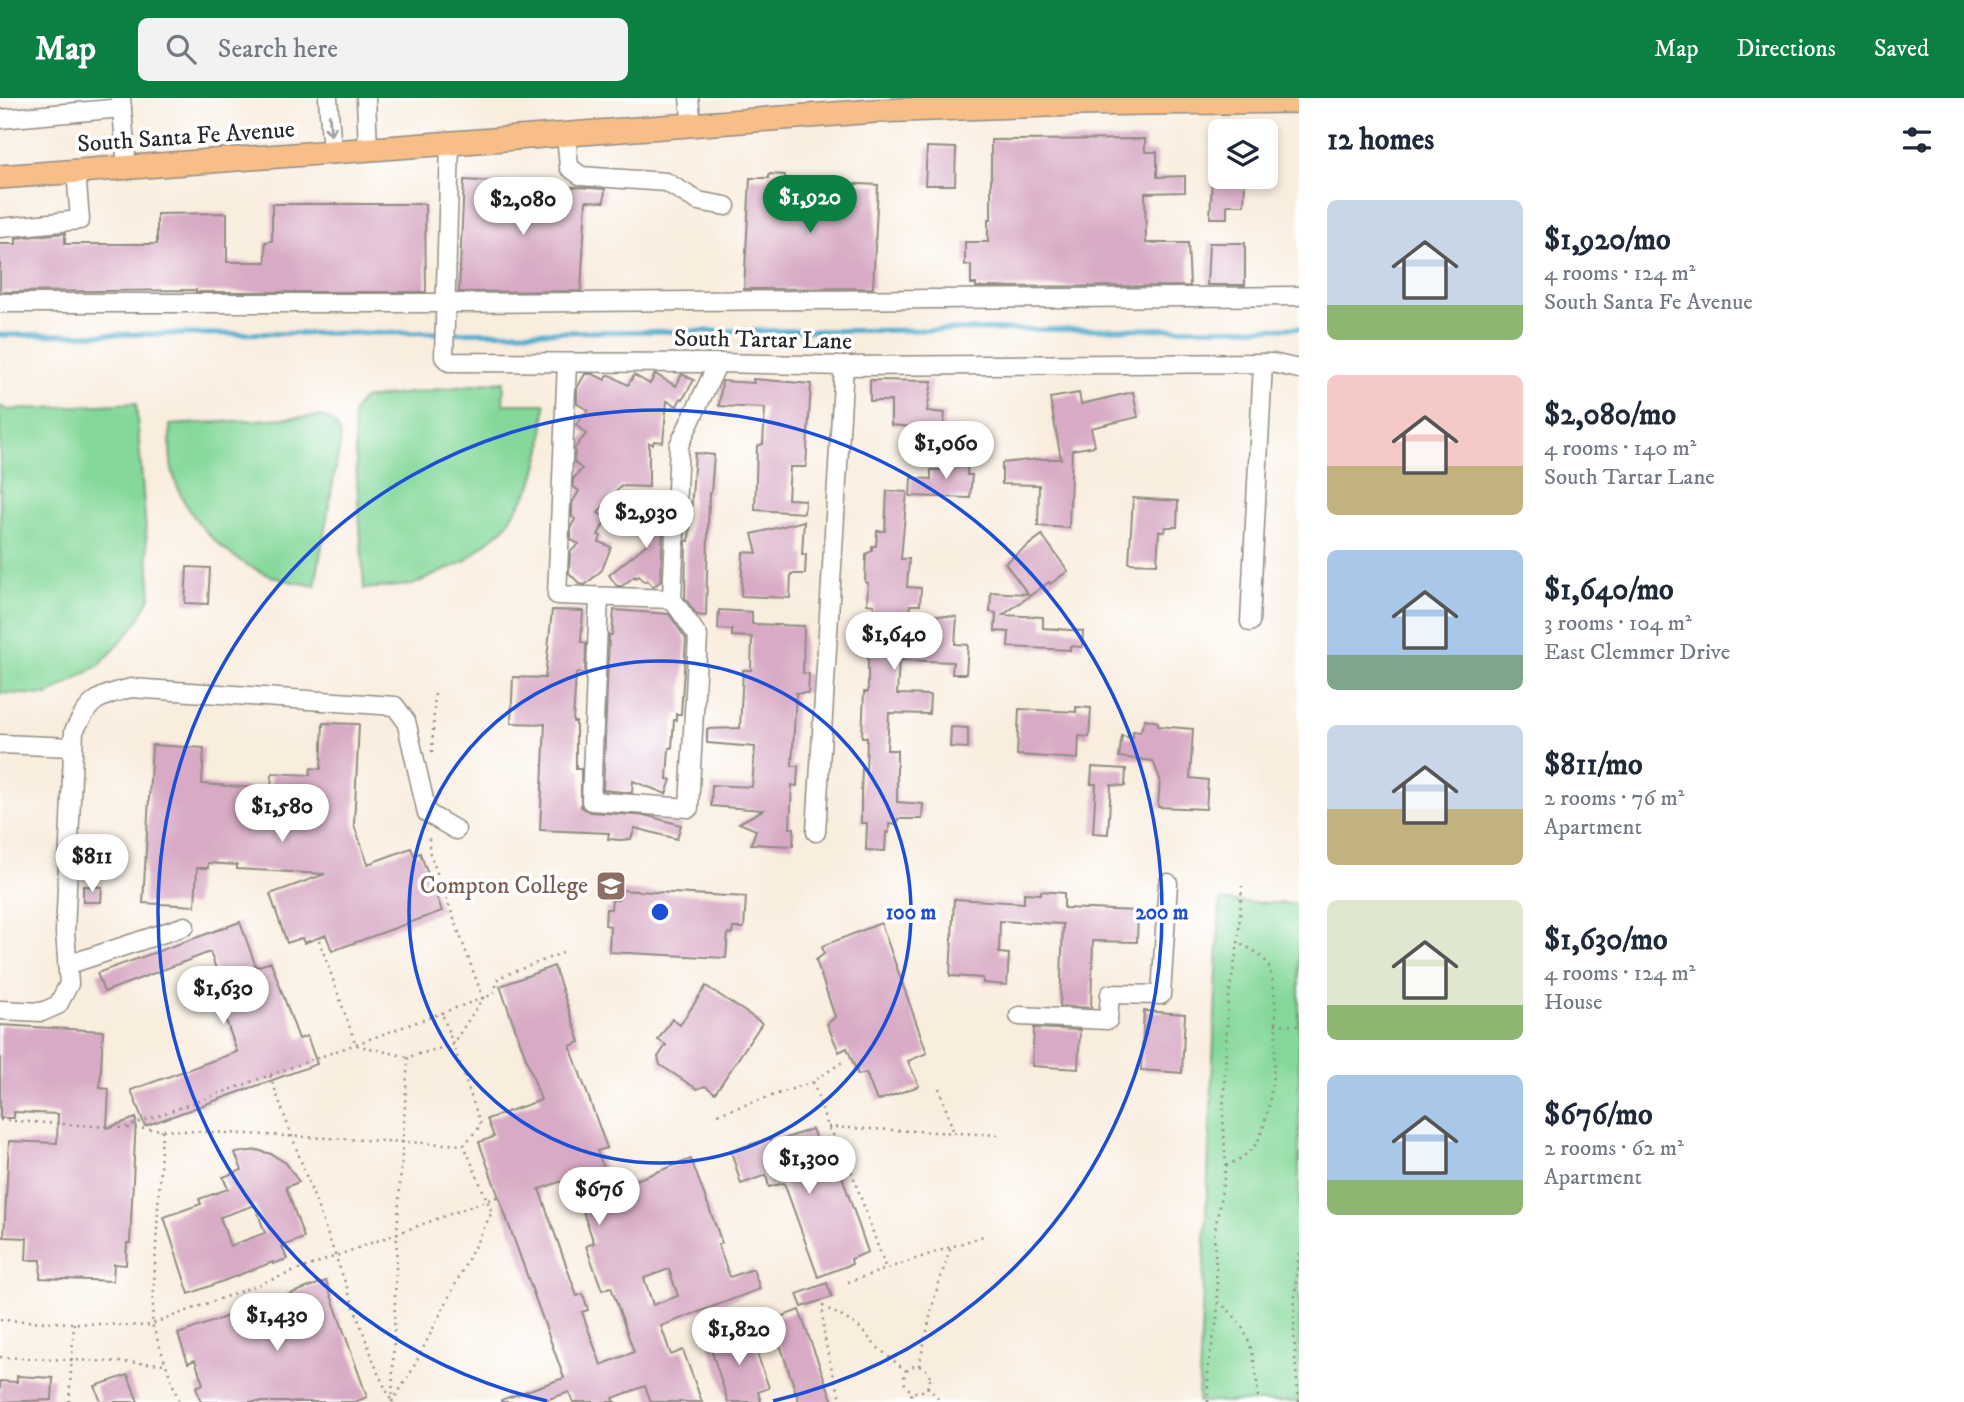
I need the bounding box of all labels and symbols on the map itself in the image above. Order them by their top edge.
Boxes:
street label: South Santa Fe Avenue [76,114,296,160]
one-way arrow [324,114,337,136]
pin: $1,920 [753,176,867,235]
pin: $2,080 [466,178,580,237]
street label: South Tartar Lane [674,323,852,357]
pin: $1,060 [889,422,1003,481]
pin: $2,930 [589,490,703,550]
pin: $1,640 [837,612,951,672]
pin: $1,580 [225,784,339,844]
pin: $811 [51,834,133,894]
school or university icon: Compton College [594,869,628,903]
place label: Compton College [420,871,588,901]
centre of rings [648,900,672,924]
text: 100 m [886,900,936,926]
text: 200 m [1135,900,1189,926]
pin: $1,630 [166,967,280,1026]
pin: $1,300 [752,1136,866,1196]
pin: $676 [558,1168,640,1227]
pin: $1,430 [220,1294,334,1353]
pin: $1,820 [682,1308,796,1367]

